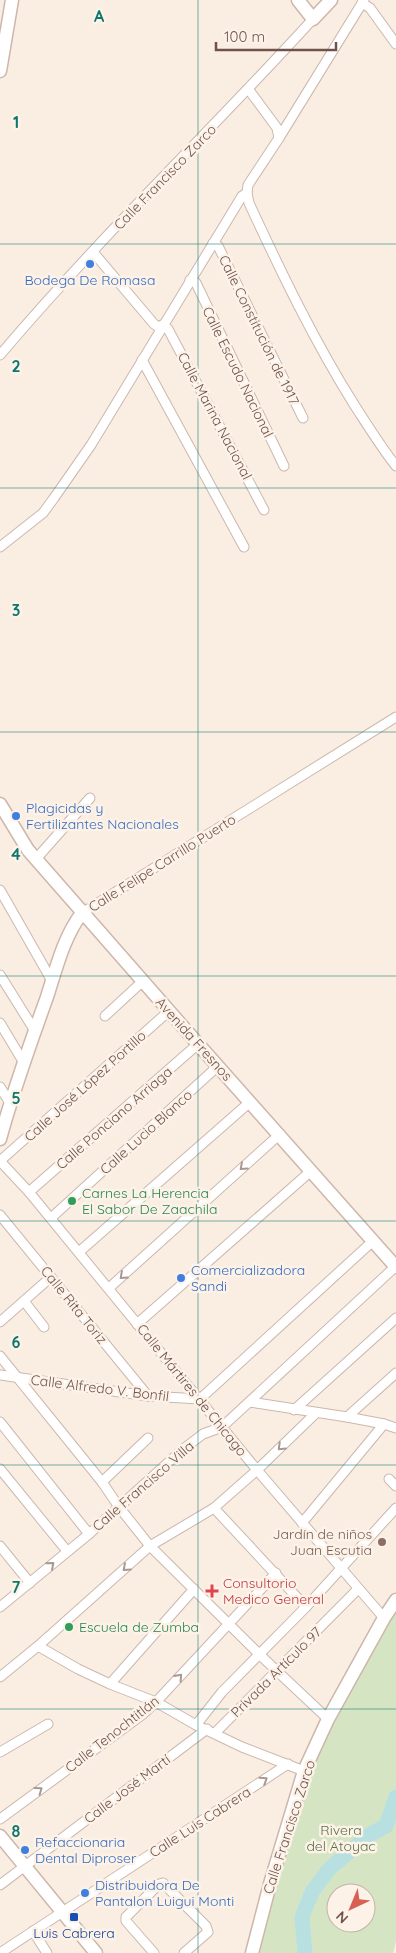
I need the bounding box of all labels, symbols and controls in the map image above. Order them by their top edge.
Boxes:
text: A [94,6,105,26]
scale bar [216,20,336,52]
text: 100 m [224,27,265,46]
text: 1 [13,112,19,132]
street label: Calle Francisco Zarco [110,120,220,234]
street label: Calle Constitución de 1917 [215,252,303,408]
marker: Bodega De Romasa [84,258,96,270]
place label: Bodega De Romasa [25,271,155,289]
street label: Calle Escudo Nacional [198,304,278,440]
street label: Calle Marina Nacional [174,349,256,483]
text: 2 [11,356,21,376]
text: 3 [12,600,20,620]
place label: Plagicidas y Fertilizantes Nacionales [26,799,179,833]
marker: Plagicidas y Fertilizantes Nacionales [10,810,22,822]
street label: Calle Felipe Carrillo Puerto [85,810,239,916]
text: 4 [11,844,21,864]
street label: Avenida Fresnos [152,993,236,1085]
street label: Calle José López Portillo [20,1027,150,1145]
street label: Calle Ponciano Arriaga [52,1063,176,1173]
street label: Calle Lucio Blanco [96,1086,196,1178]
text: 5 [11,1088,21,1108]
one-way arrow [240,1161,249,1170]
place label: Carnes La Herencia El Sabor De Zaachila [82,1184,217,1218]
marker: Carnes La Herencia El Sabor De Zaachila [66,1195,78,1207]
place label: Comercializadora Sandi [191,1261,305,1295]
street label: Calle Rita Toriz [37,1262,111,1348]
one-way arrow [119,1270,128,1279]
marker: Comercializadora Sandi [175,1272,187,1284]
street label: Calle Mártires de Chicago [133,1320,251,1460]
text: 6 [12,1332,21,1352]
street label: Calle Alfredo V. Bonfil [30,1371,170,1405]
street label: Calle Francisco Villa [88,1437,198,1535]
one-way arrow [278,1441,287,1450]
place label: Jardín de niños Juan Escutia [273,1525,372,1559]
marker: Jardín de niños Juan Escutia [376,1536,388,1548]
one-way arrow [46,1562,55,1571]
one-way arrow [122,1562,131,1571]
place label: Consultorio Medico General [223,1574,324,1608]
text: 7 [12,1577,21,1597]
marker: Consultorio Medico General [205,1584,219,1598]
place label: Escuela de Zumba [79,1618,199,1636]
marker: Escuela de Zumba [63,1621,75,1633]
street label: Privada Artículo 97 [227,1623,325,1721]
one-way arrow [173,1674,182,1683]
street label: Calle Tenochtitlán [61,1692,163,1776]
street label: Calle José Martí [80,1751,174,1827]
street label: Calle Francisco Zarco [259,1758,319,1896]
one-way arrow [258,1777,267,1786]
street label: Calle Luis Cabrera [146,1783,254,1861]
one-way arrow [33,1787,43,1796]
text: 8 [12,1821,21,1841]
park label: Rivera del Atoyac [306,1821,376,1855]
place label: Refaccionaria Dental Diproser [35,1833,137,1867]
marker: Refaccionaria Dental Diproser [19,1844,31,1856]
place label: Distribuidora De Pantalon Luigui Monti [95,1876,234,1910]
north arrow [326,1883,376,1933]
marker: Distribuidora De Pantalon Luigui Monti [79,1887,91,1899]
text: N [332,1907,352,1927]
marker: Luis Cabrera [68,1911,80,1923]
place label: Luis Cabrera [33,1924,115,1942]

